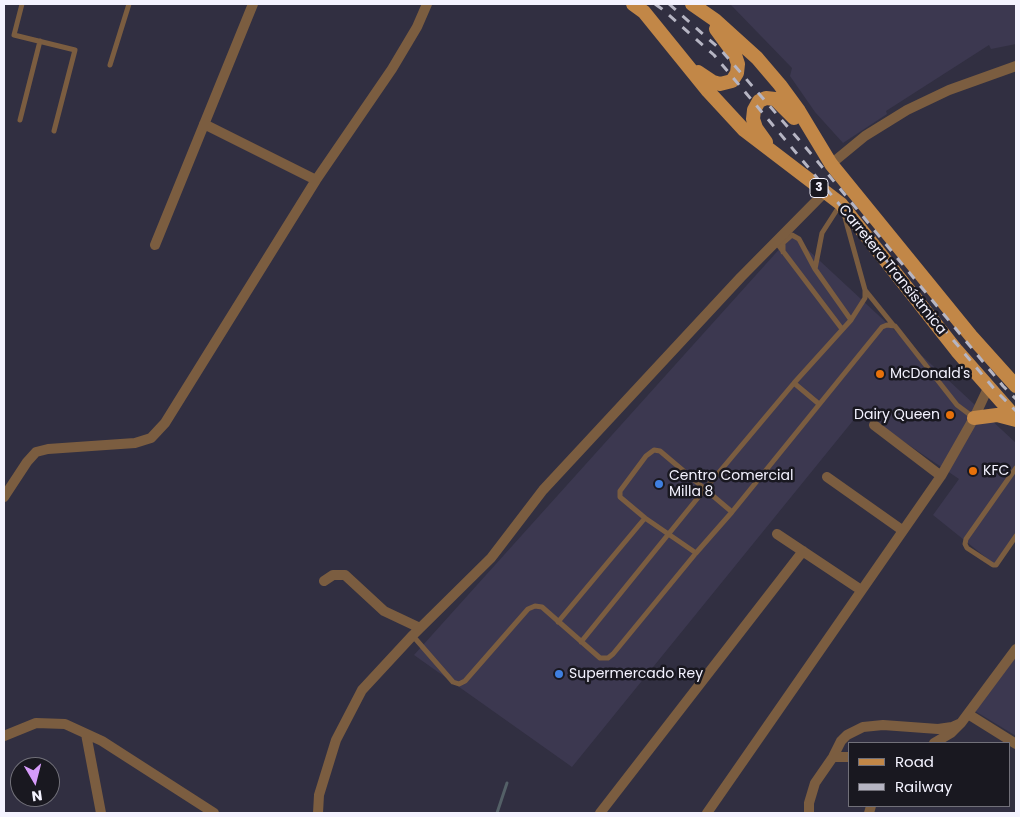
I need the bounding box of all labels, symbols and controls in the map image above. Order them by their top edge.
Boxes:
road number: 3 [810,178,828,198]
street label: Carretera Transístmica [835,202,949,338]
place label: McDonald's [890,366,970,382]
marker: McDonald's [874,368,886,380]
place label: Dairy Queen [854,407,940,423]
marker: Dairy Queen [944,409,956,421]
place label: KFC [983,463,1009,479]
marker: KFC [967,465,979,477]
place label: Centro Comercial Milla 8 [669,468,793,501]
marker: Centro Comercial Milla 8 [653,478,665,490]
place label: Supermercado Rey [569,666,703,682]
marker: Supermercado Rey [553,668,565,680]
legend [848,742,1010,807]
text: Road [895,751,934,772]
north arrow [10,757,60,807]
text: Railway [895,776,953,797]
text: N [30,785,44,806]

